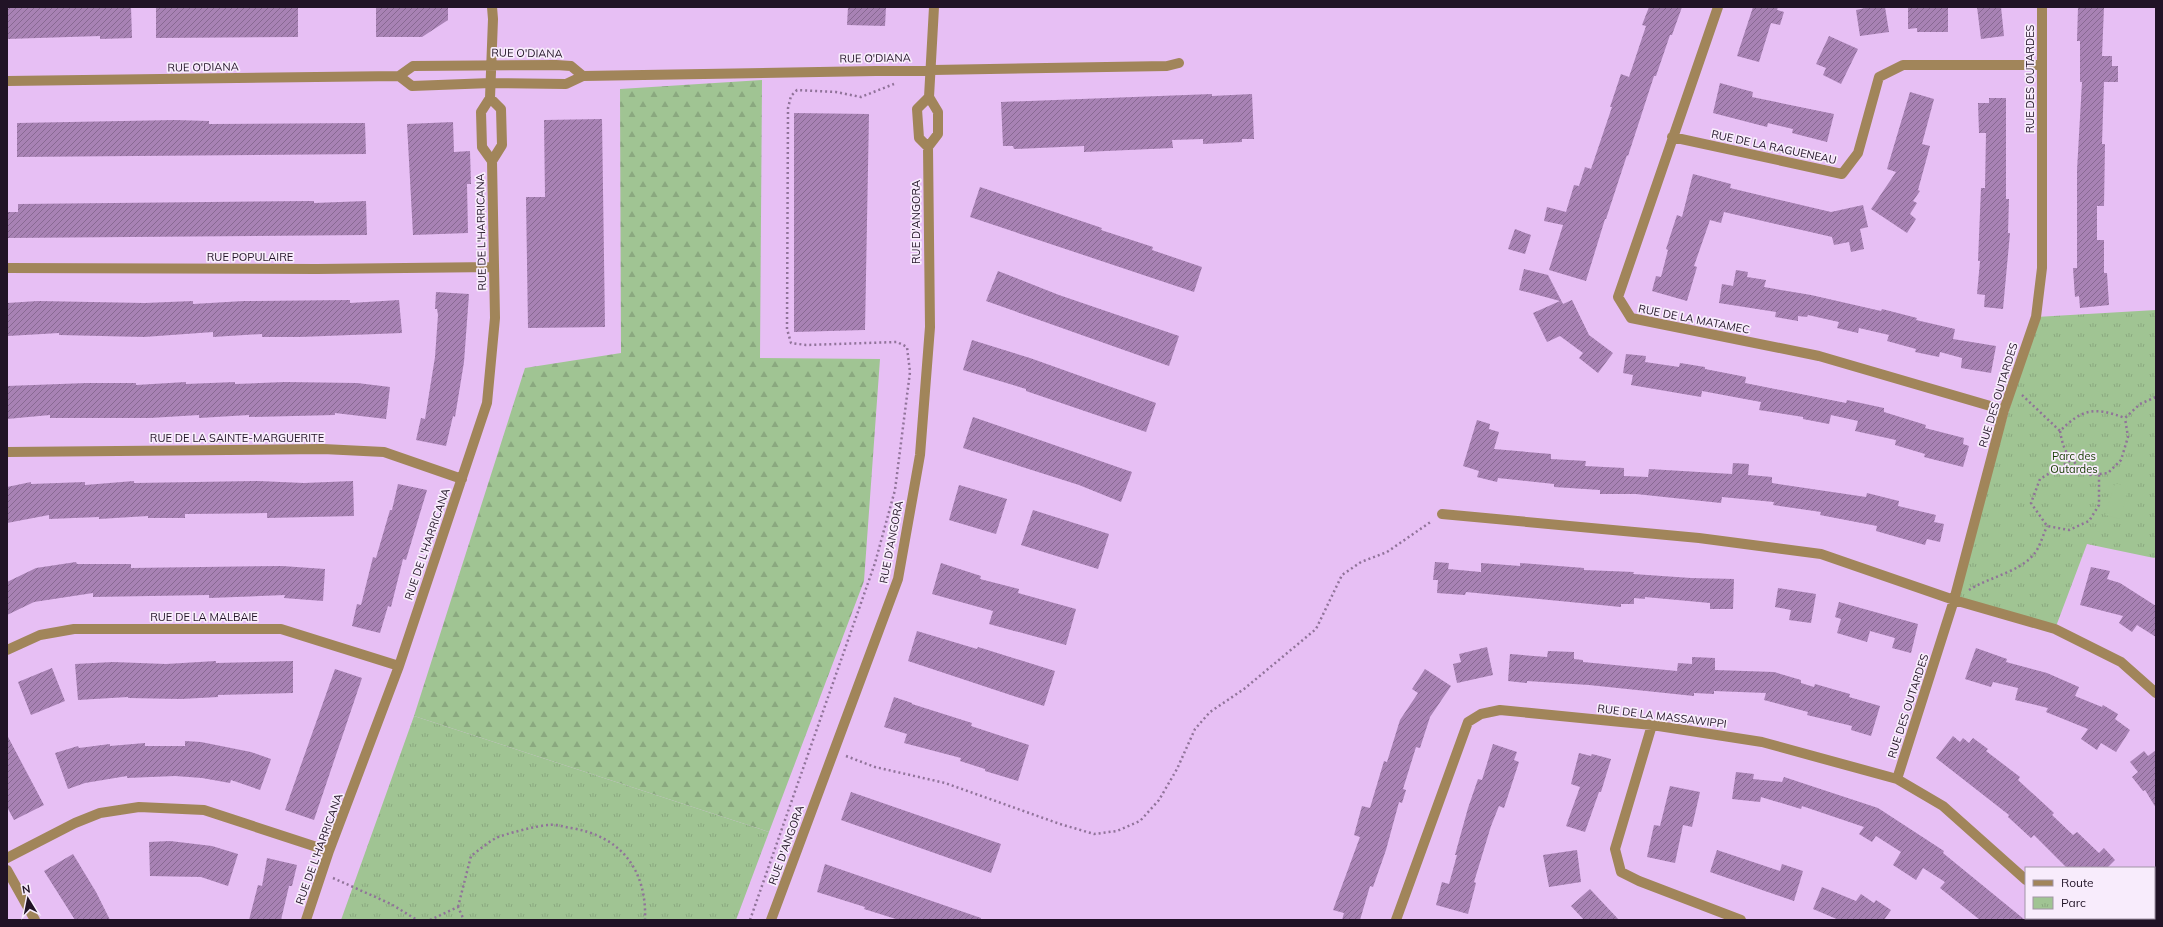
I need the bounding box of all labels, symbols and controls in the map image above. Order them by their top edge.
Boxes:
street label: RUE DES OUTARDES [2023,24,2037,133]
street label: RUE O'DIANA [491,45,563,61]
street label: RUE O'DIANA [839,50,911,66]
street label: RUE O'DIANA [167,59,239,75]
street label: RUE DE LA RAGUENEAU [1710,127,1838,167]
street label: RUE DE L'HARRICANA [473,173,489,291]
street label: RUE D'ANGORA [909,180,923,264]
street label: RUE POPULAIRE [207,250,293,264]
street label: RUE DE LA MATAMEC [1637,301,1751,337]
street label: RUE DES OUTARDES [1975,341,2021,449]
street label: RUE DE LA SAINTE-MARGUERITE [150,431,324,445]
park label: Parc des Outardes [2050,449,2098,476]
street label: RUE DE L'HARRICANA [401,486,453,602]
street label: RUE D'ANGORA [876,499,906,585]
street label: RUE DE LA MALBAIE [150,610,258,624]
street label: RUE DES OUTARDES [1885,652,1932,760]
street label: RUE DE LA MASSAWIPPI [1597,701,1727,731]
street label: RUE DE L'HARRICANA [292,792,346,906]
street label: RUE D'ANGORA [765,803,807,887]
legend [2025,867,2155,919]
text: Route [2061,875,2094,890]
north arrow [8,879,48,919]
text: N [21,882,32,897]
text: Parc [2061,895,2086,910]

